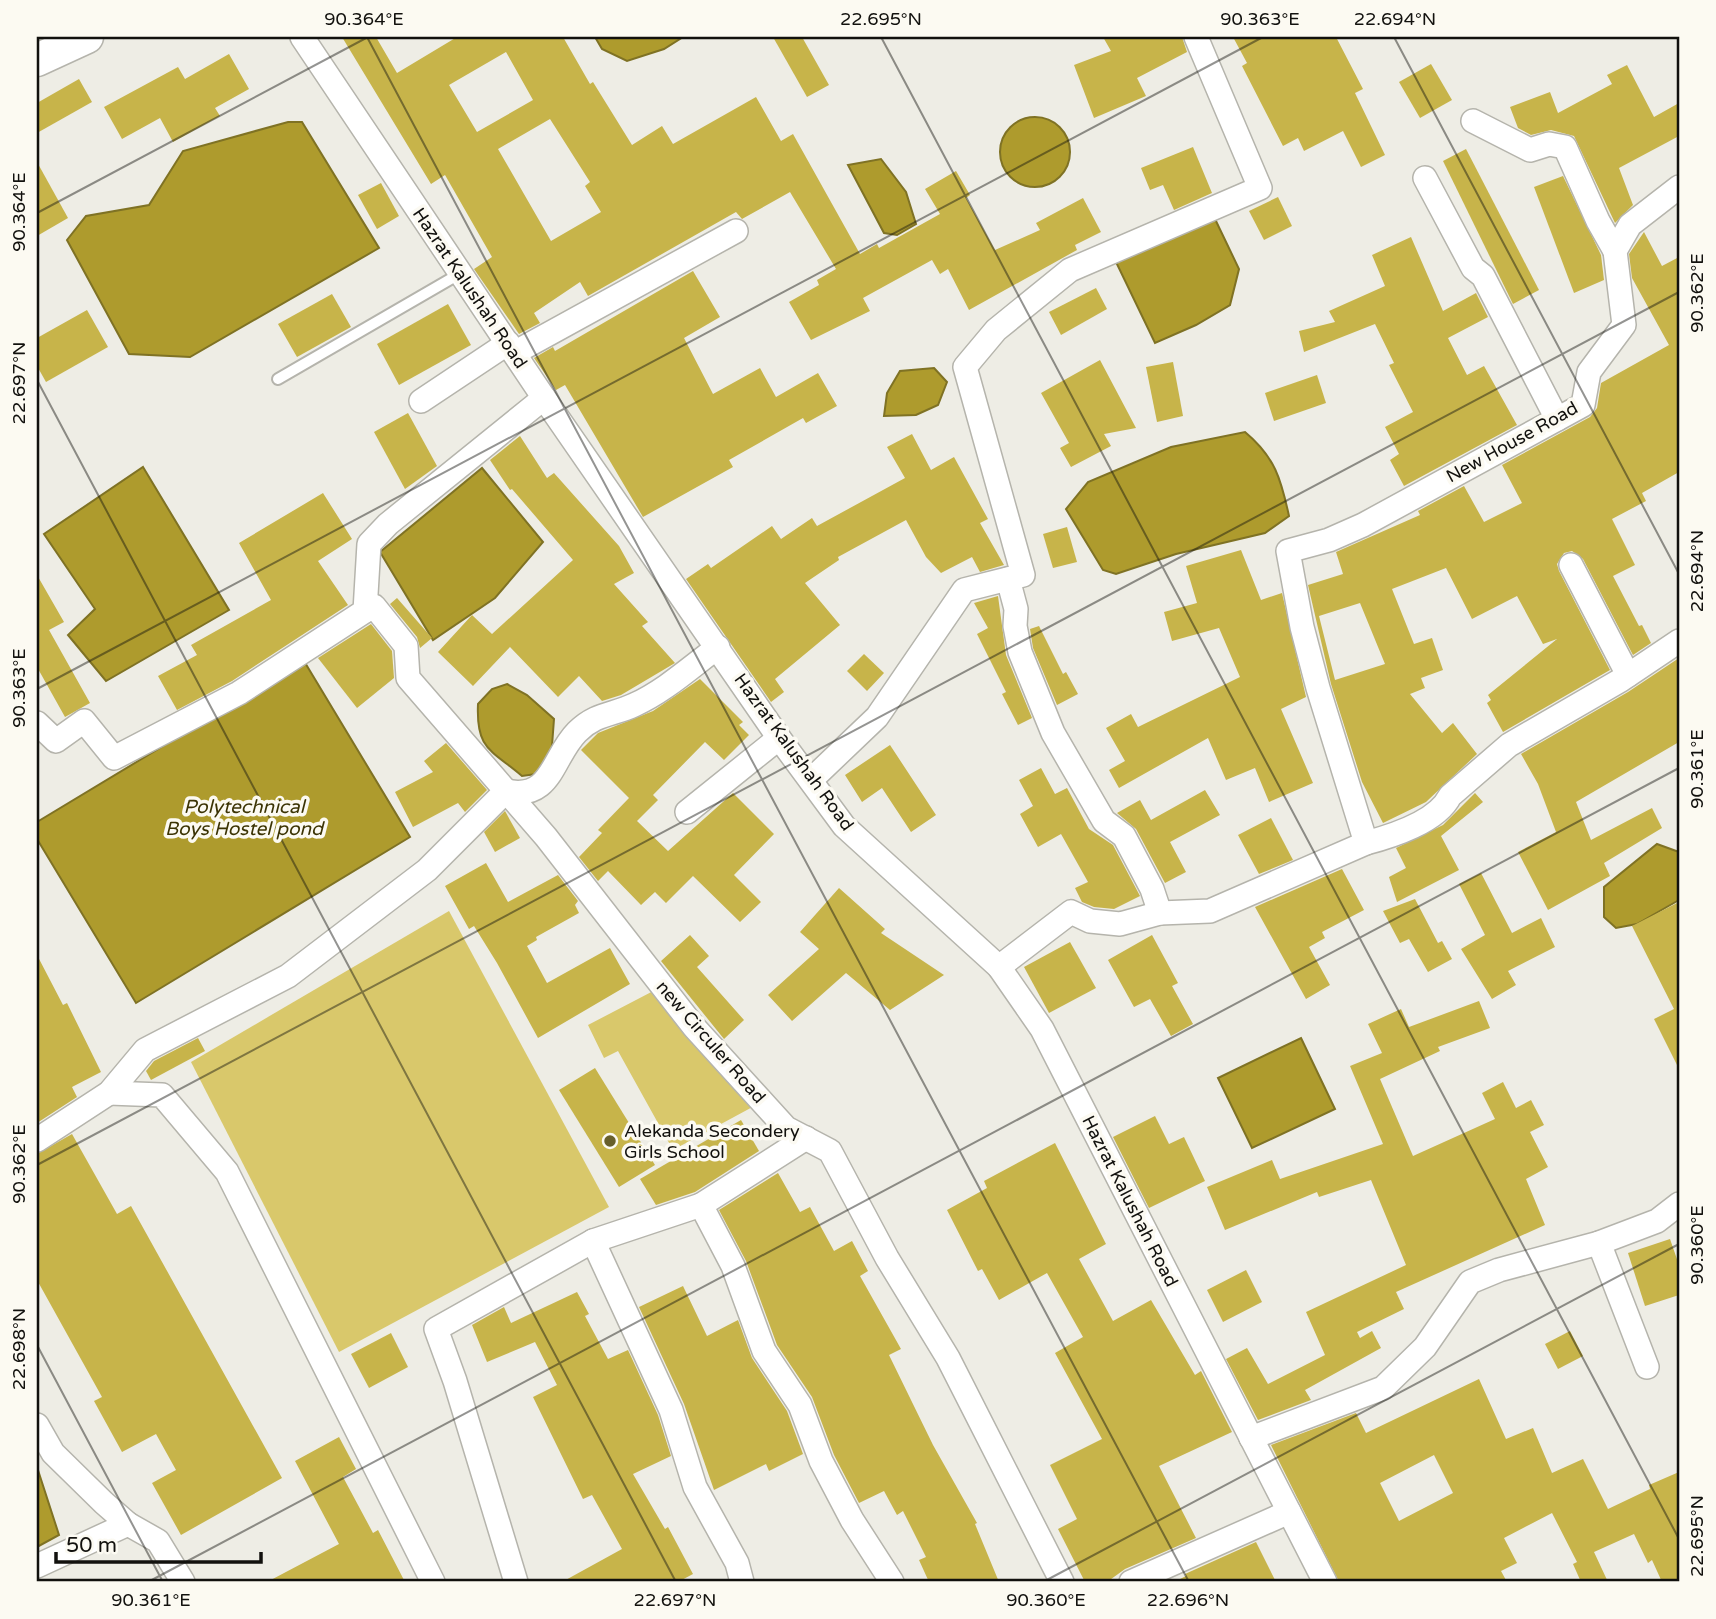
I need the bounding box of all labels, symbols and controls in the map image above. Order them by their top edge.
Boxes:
text: 90.364°E [324,8,404,30]
text: 22.695°N [840,8,922,30]
text: 90.363°E [1220,8,1300,30]
text: 22.694°N [1354,8,1436,30]
text: 90.364°E [8,172,30,252]
street label: Hazrat Kalushah Road [408,203,532,373]
text: 90.362°E [1686,253,1708,333]
text: 22.697°N [8,342,30,424]
street label: New House Road [1442,397,1582,487]
text: 22.694°N [1686,530,1708,612]
text: 90.363°E [8,648,30,728]
street label: Hazrat Kalushah Road [729,669,859,835]
text: 90.361°E [1686,729,1708,809]
water label: Polytechnical Boys Hostel pond [165,796,325,840]
street label: new Circuler Road [652,976,770,1108]
street label: Hazrat Kalushah Road [1077,1112,1183,1290]
place label: Alekanda Secondery Girls School [624,1120,800,1163]
text: 90.362°E [8,1124,30,1204]
marker: Alekanda Secondery Girls School [602,1133,618,1149]
text: 90.360°E [1686,1205,1708,1285]
text: 22.698°N [8,1308,30,1390]
text: 22.695°N [1686,1495,1708,1577]
scale bar [56,1521,261,1565]
text: 50 m [66,1533,117,1558]
text: 90.361°E [111,1589,191,1611]
text: 22.697°N [634,1589,716,1611]
text: 90.360°E [1006,1589,1086,1611]
text: 22.696°N [1147,1589,1229,1611]

